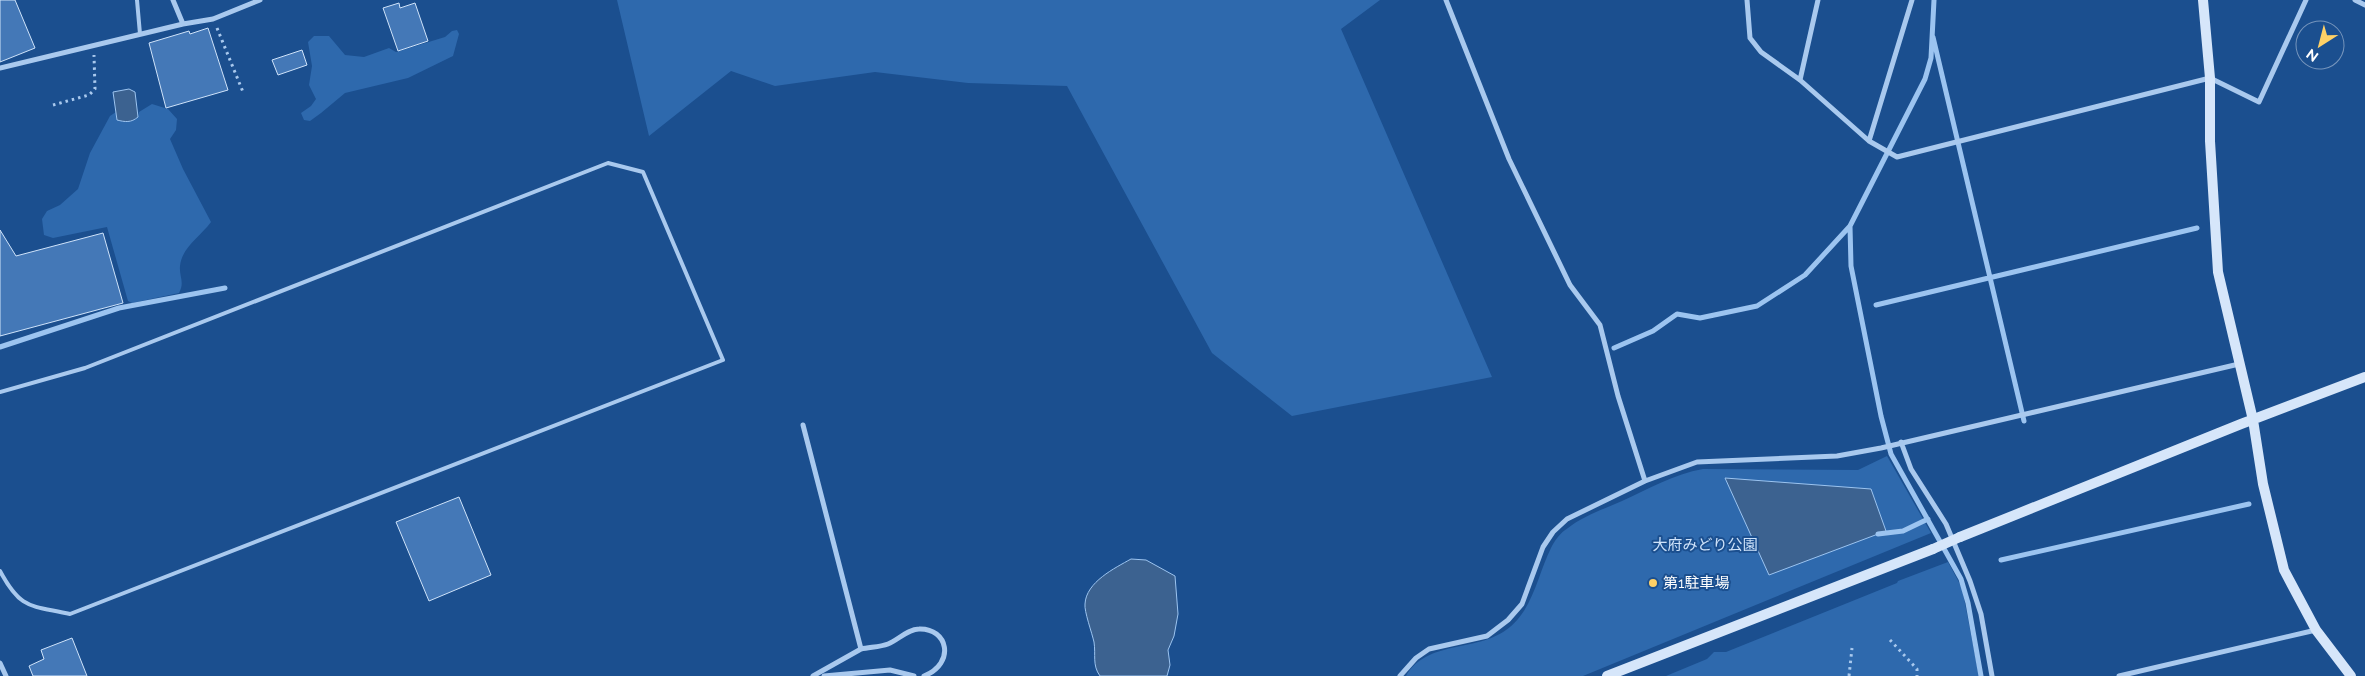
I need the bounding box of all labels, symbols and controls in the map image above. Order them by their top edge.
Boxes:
north arrow [2295,20,2345,70]
text: N [2303,46,2321,65]
park label: 大府みどり公園 [1652,536,1758,554]
place label: 第1駐車場 [1663,574,1729,592]
marker: 第1駐車場 [1647,577,1659,589]

